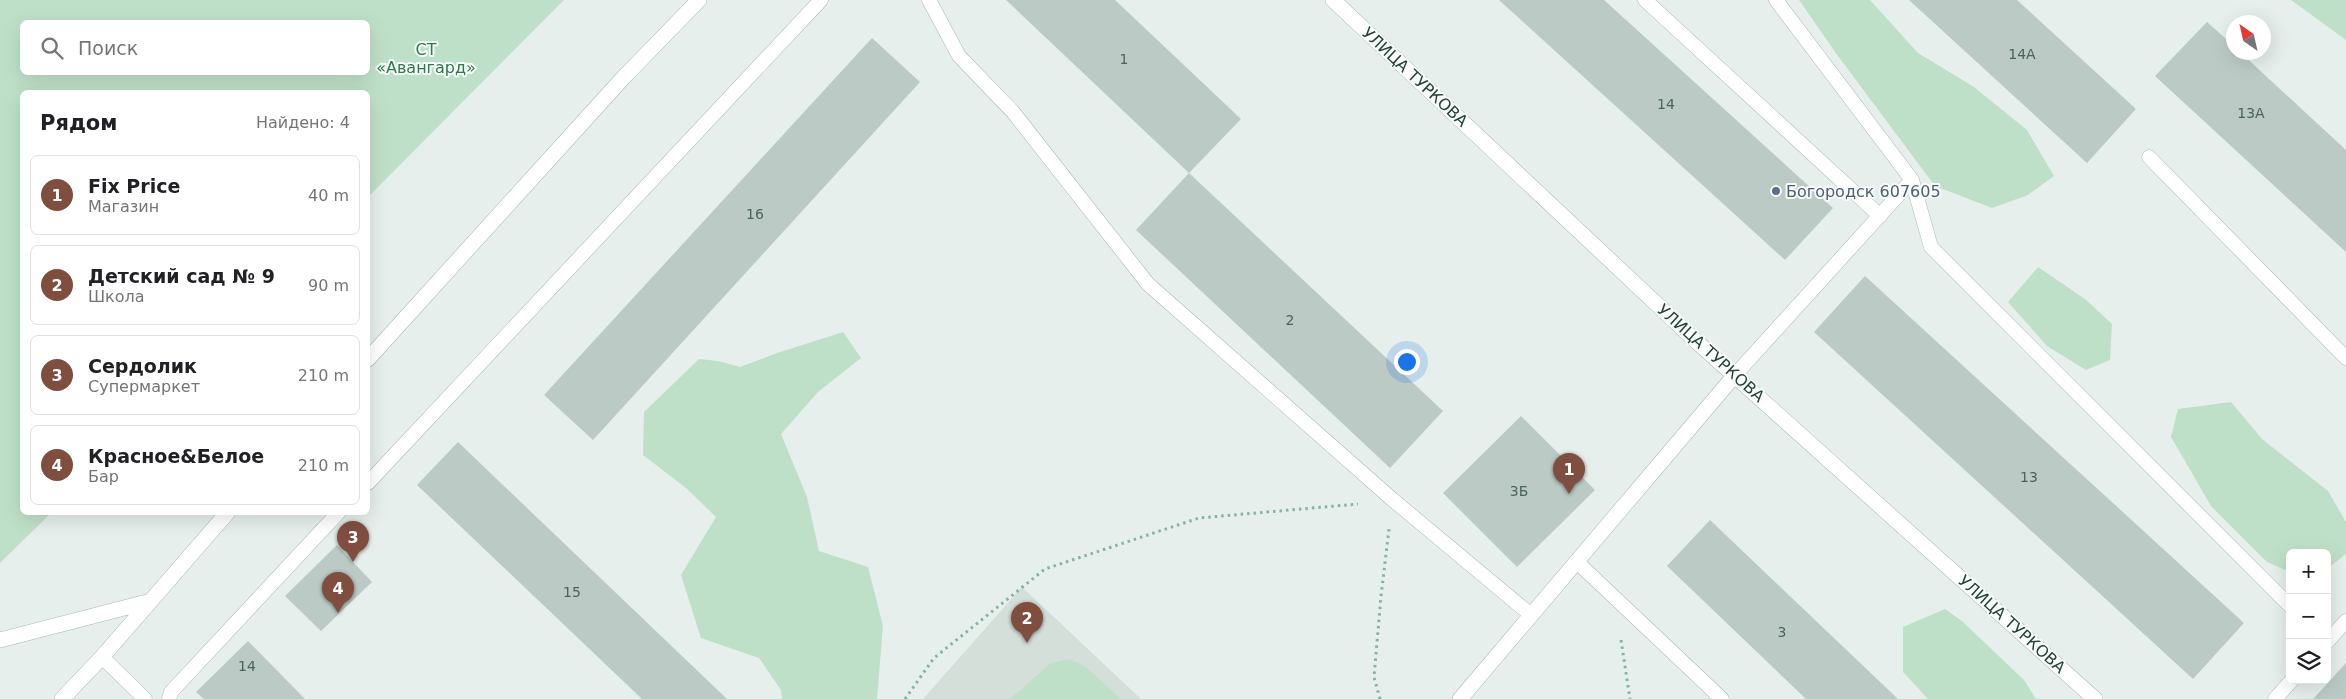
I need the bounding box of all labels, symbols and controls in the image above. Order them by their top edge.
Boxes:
north arrow [2226,15,2271,60]
search box [20,20,370,75]
street label: УЛИЦА ТУРКОВА [1358,23,1472,131]
icon: search [38,34,66,62]
text: Поиск [78,37,138,59]
park label: СТ «Авангард» [376,40,476,77]
house number: 14А [2008,46,2036,62]
house number: 1 [1120,51,1128,67]
house number: 14 [1657,96,1675,112]
house number: 13А [2237,105,2265,121]
text: Рядом [40,111,117,135]
text: Найдено: 4 [256,113,350,132]
text: Fix Price [88,175,180,197]
place label: Богородск 607605 [1786,182,1941,201]
marker: Богородск 607605 [1770,185,1782,197]
text: 1 [51,186,63,205]
text: 40 m [308,186,349,205]
text: Магазин [88,197,159,216]
house number: 16 [746,206,764,222]
text: Детский сад № 9 [88,265,275,287]
text: 2 [51,276,63,295]
text: 90 m [308,276,349,295]
text: Школа [88,287,145,306]
street label: УЛИЦА ТУРКОВА [1654,300,1768,406]
house number: 2 [1286,312,1294,328]
your location [1394,349,1420,375]
text: Сердолик [88,355,197,377]
text: 3 [51,366,63,385]
text: 210 m [298,366,349,385]
text: Супермаркет [88,377,200,396]
text: Красное&Белое [88,445,264,467]
pin: 1 [1553,453,1585,494]
text: 4 [51,456,63,475]
text: 210 m [298,456,349,475]
text: Бар [88,467,119,486]
house number: 13 [2020,469,2038,485]
house number: 3Б [1510,483,1528,499]
pin: 3 [337,521,369,562]
map controls [2286,549,2331,684]
button: + [2286,549,2331,594]
street label: УЛИЦА ТУРКОВА [1955,571,2069,677]
pin: 4 [322,572,354,613]
house number: 15 [563,584,581,600]
button: − [2286,594,2331,639]
pin: 2 [1011,602,1043,643]
house number: 3 [1778,624,1786,640]
button: layers [2286,639,2331,684]
house number: 14 [238,658,256,674]

